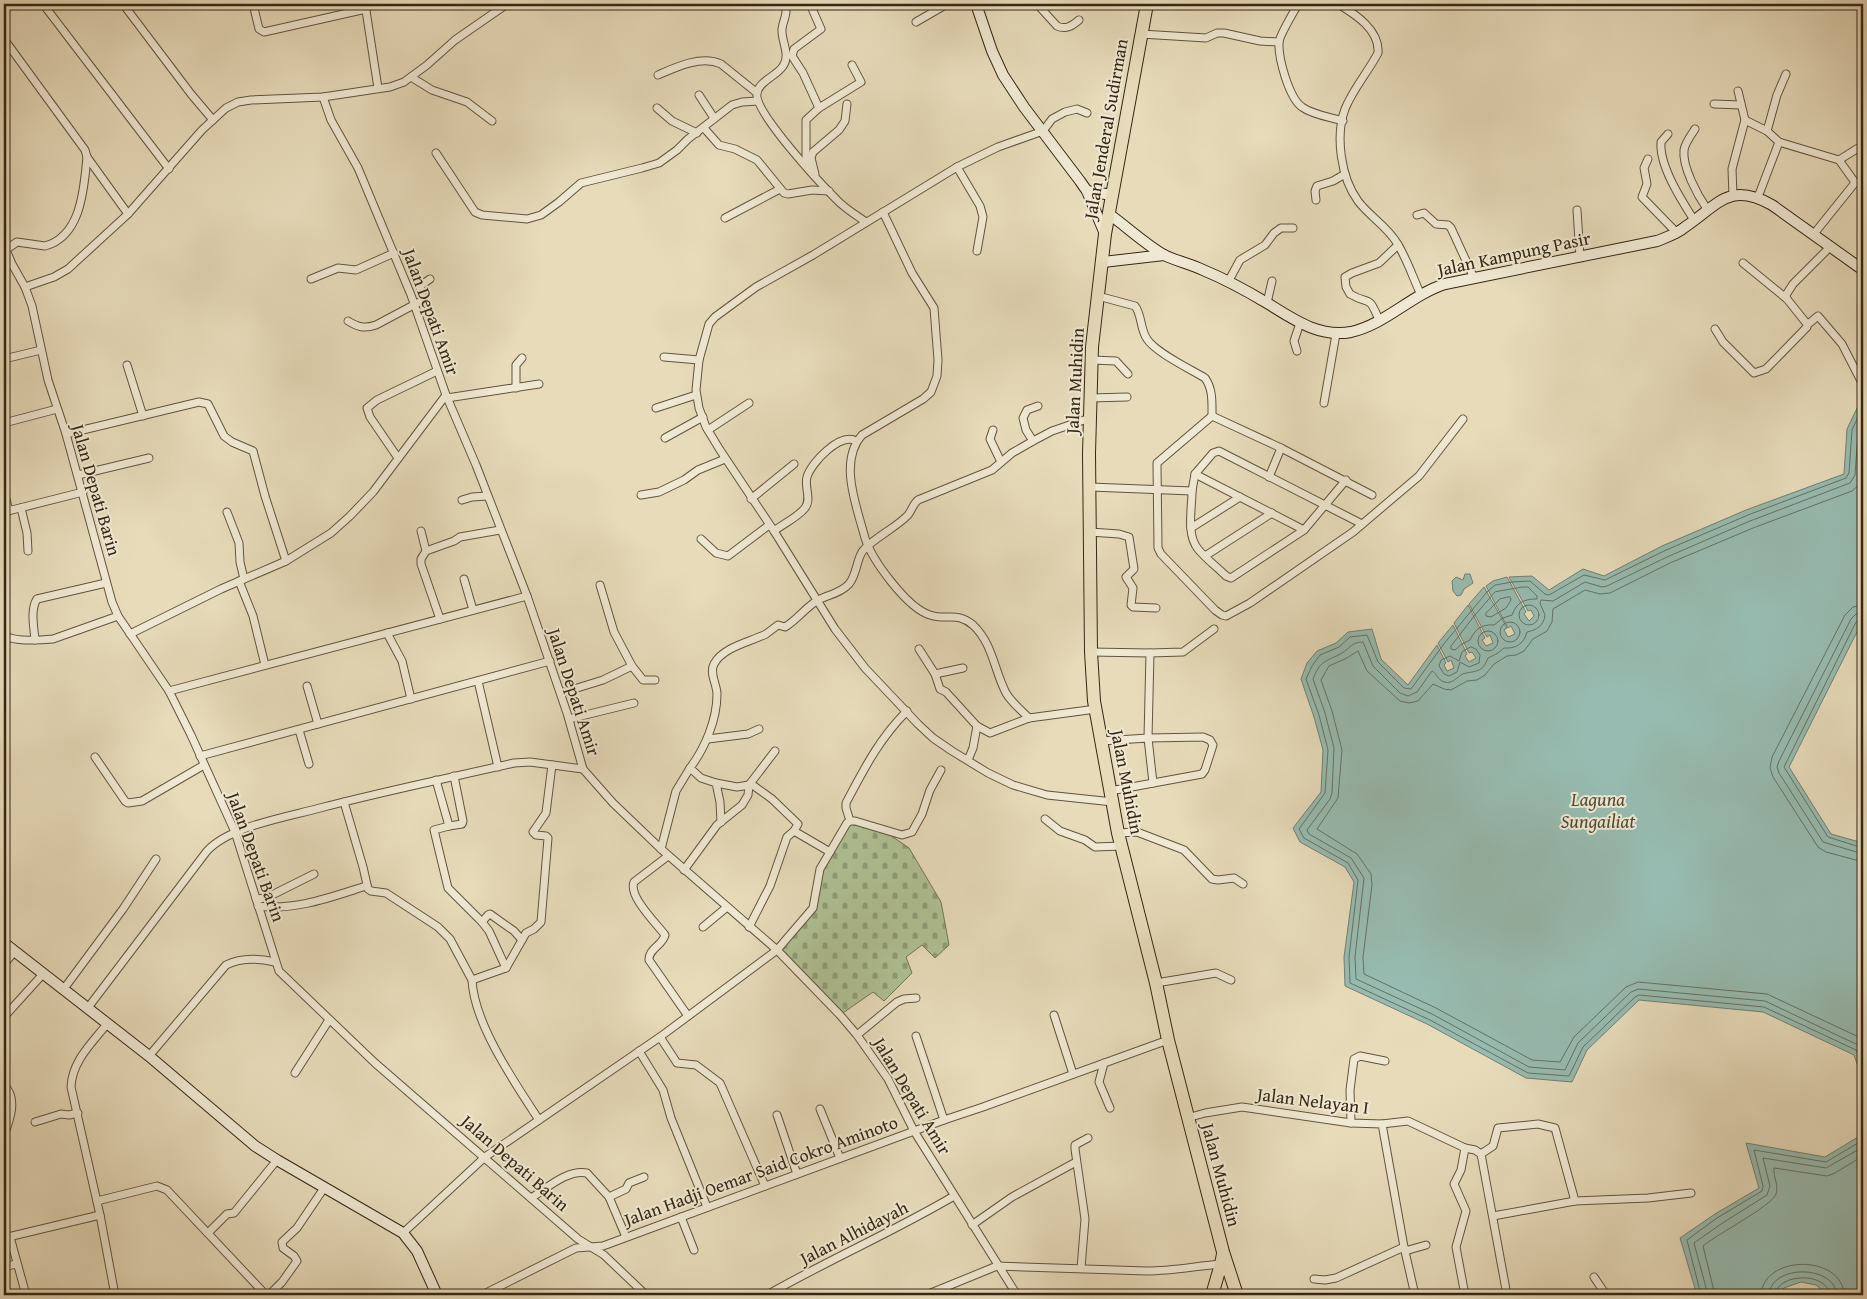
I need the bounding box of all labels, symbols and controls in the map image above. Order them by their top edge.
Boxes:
street label: Jalan Jenderal Sudirman [1076,37,1135,223]
street label: Jalan Kampung Pasir [1433,224,1594,283]
street label: Jalan Depati Amir [395,243,467,379]
street label: Jalan Muhidin [1058,327,1091,437]
street label: Jalan Depati Barin [64,419,128,559]
street label: Jalan Depati Amir [540,623,608,760]
street label: Jalan Muhidin [1104,725,1151,837]
water label: Laguna Sungailiat [1561,785,1636,835]
street label: Jalan Depati Barin [220,786,292,925]
street label: Jalan Depati Amir [866,1030,959,1160]
street label: Jalan Nelayan I [1254,1080,1370,1121]
street label: Jalan Depati Barin [454,1106,576,1217]
street label: Jalan Hadji Oemar Said Cokro Aminoto [618,1108,901,1233]
street label: Jalan Muhidin [1194,1118,1248,1230]
street label: Jalan Alhidayah [793,1194,913,1272]

